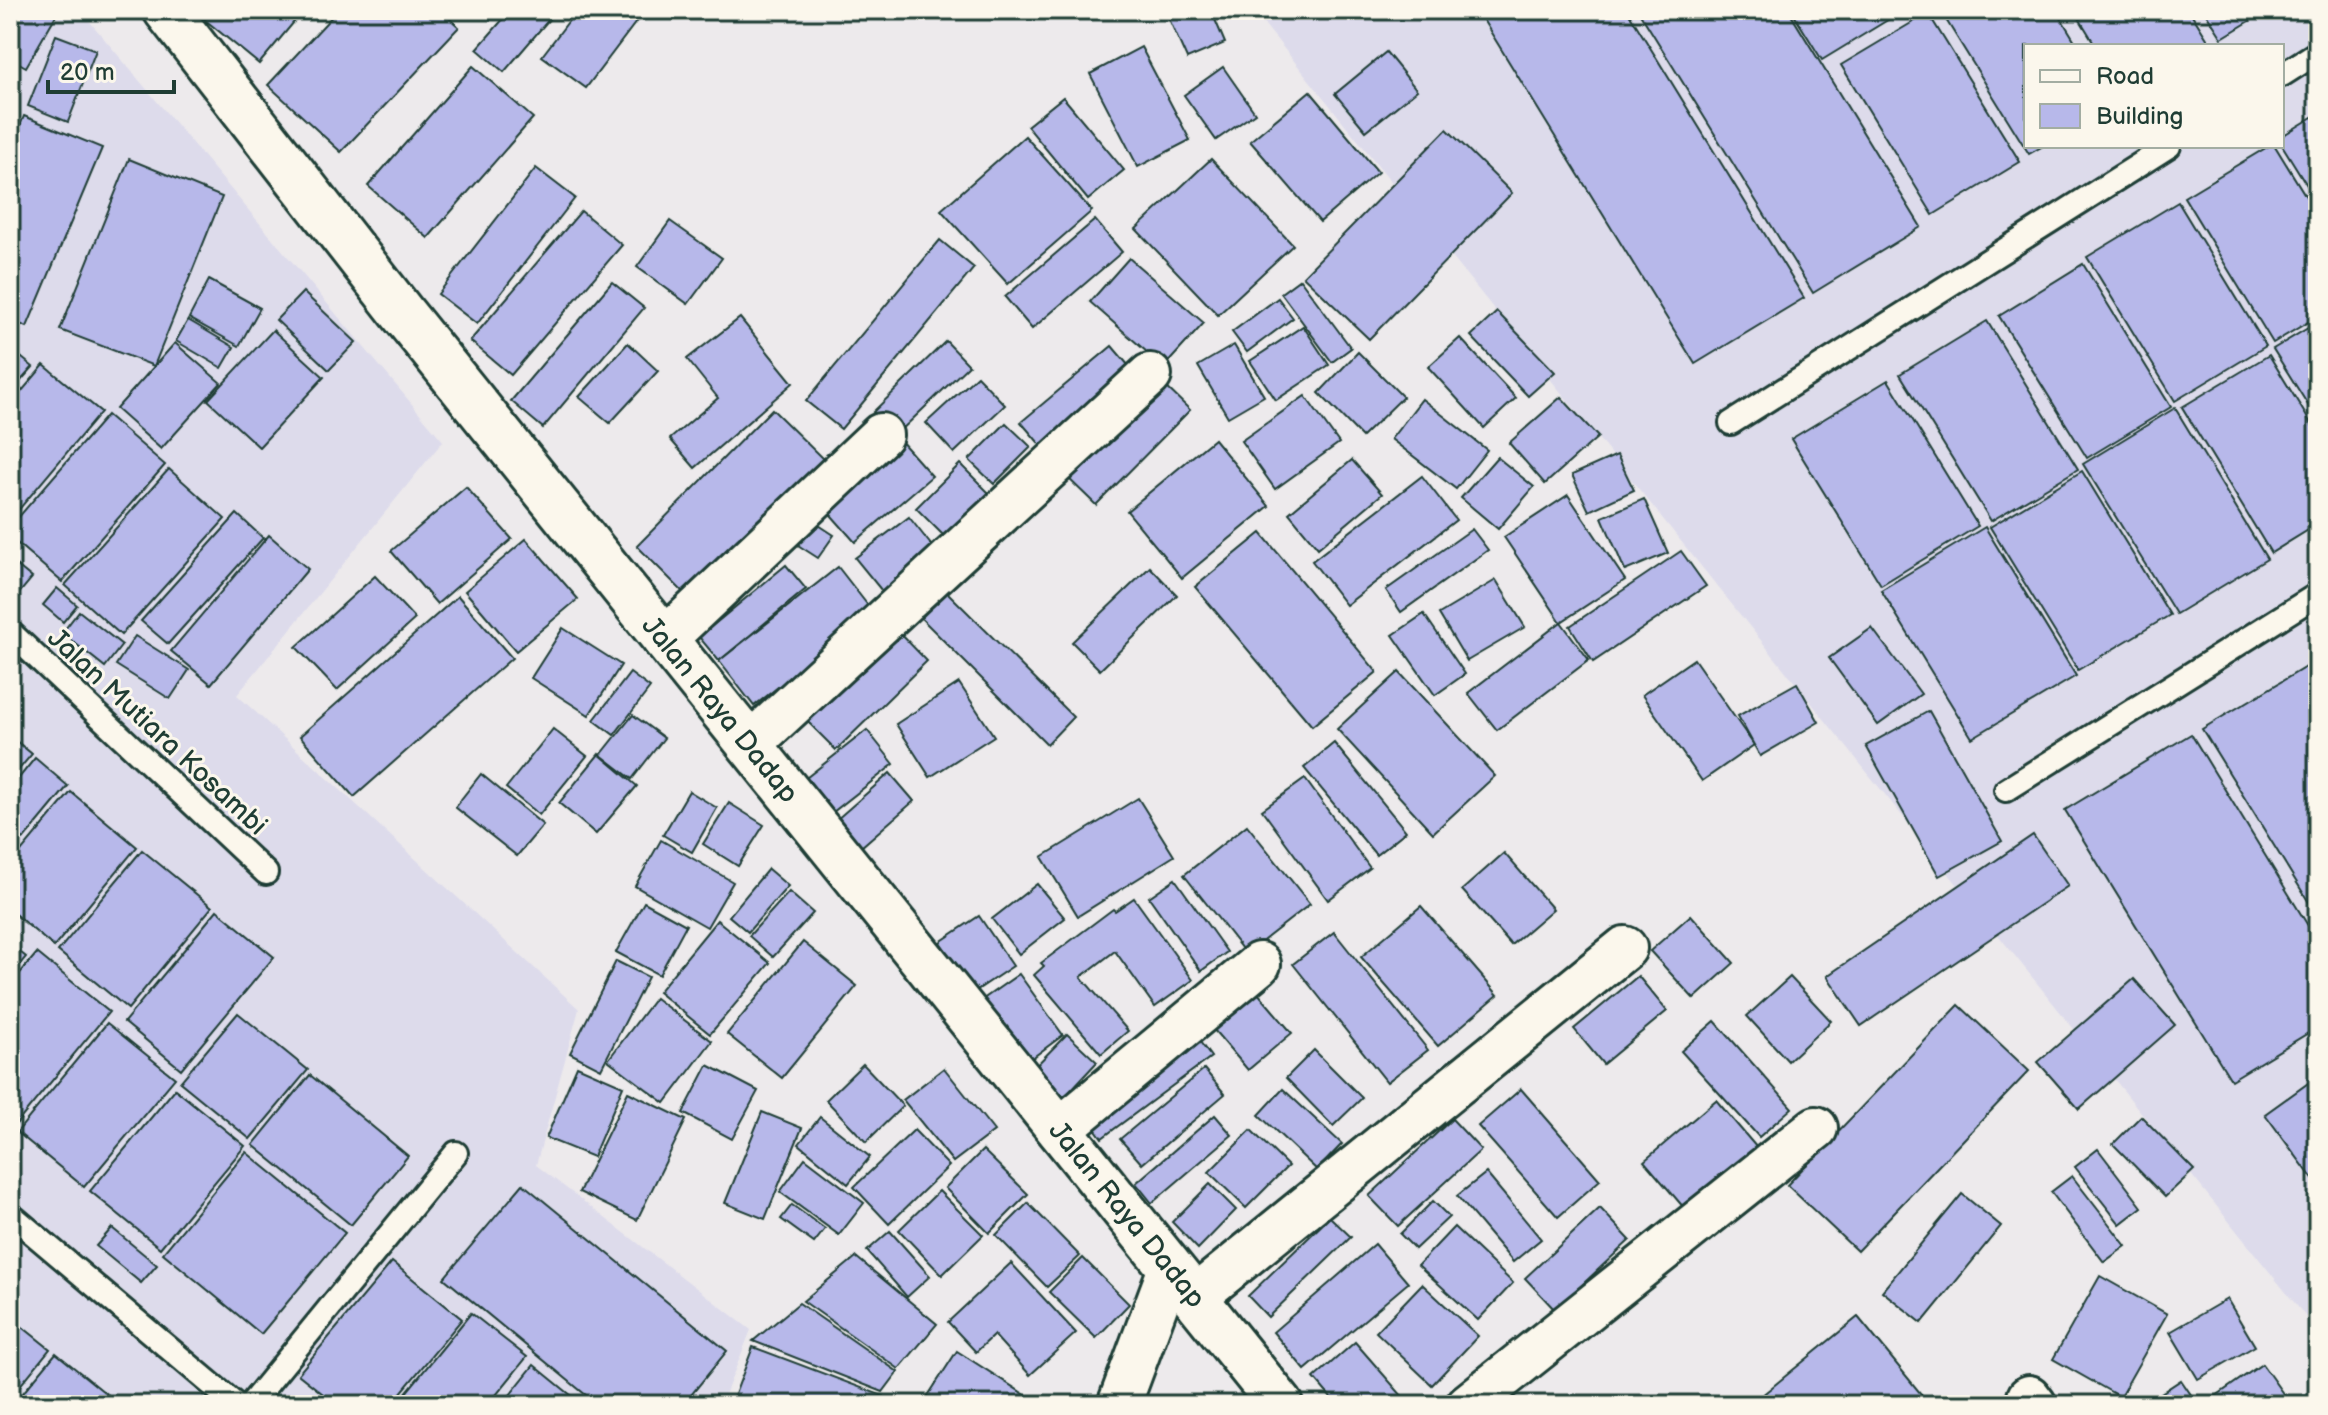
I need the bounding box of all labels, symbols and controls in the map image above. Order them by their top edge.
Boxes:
scale bar [48,44,174,94]
legend [2024,44,2284,148]
text: 20 m [60,58,115,87]
text: Road [2096,62,2154,91]
text: Building [2096,102,2183,131]
street label: Jalan Raya Dadap [635,610,805,810]
street label: Jalan Mutiara Kosambi [40,622,274,842]
street label: Jalan Raya Dadap [1042,1115,1212,1315]

